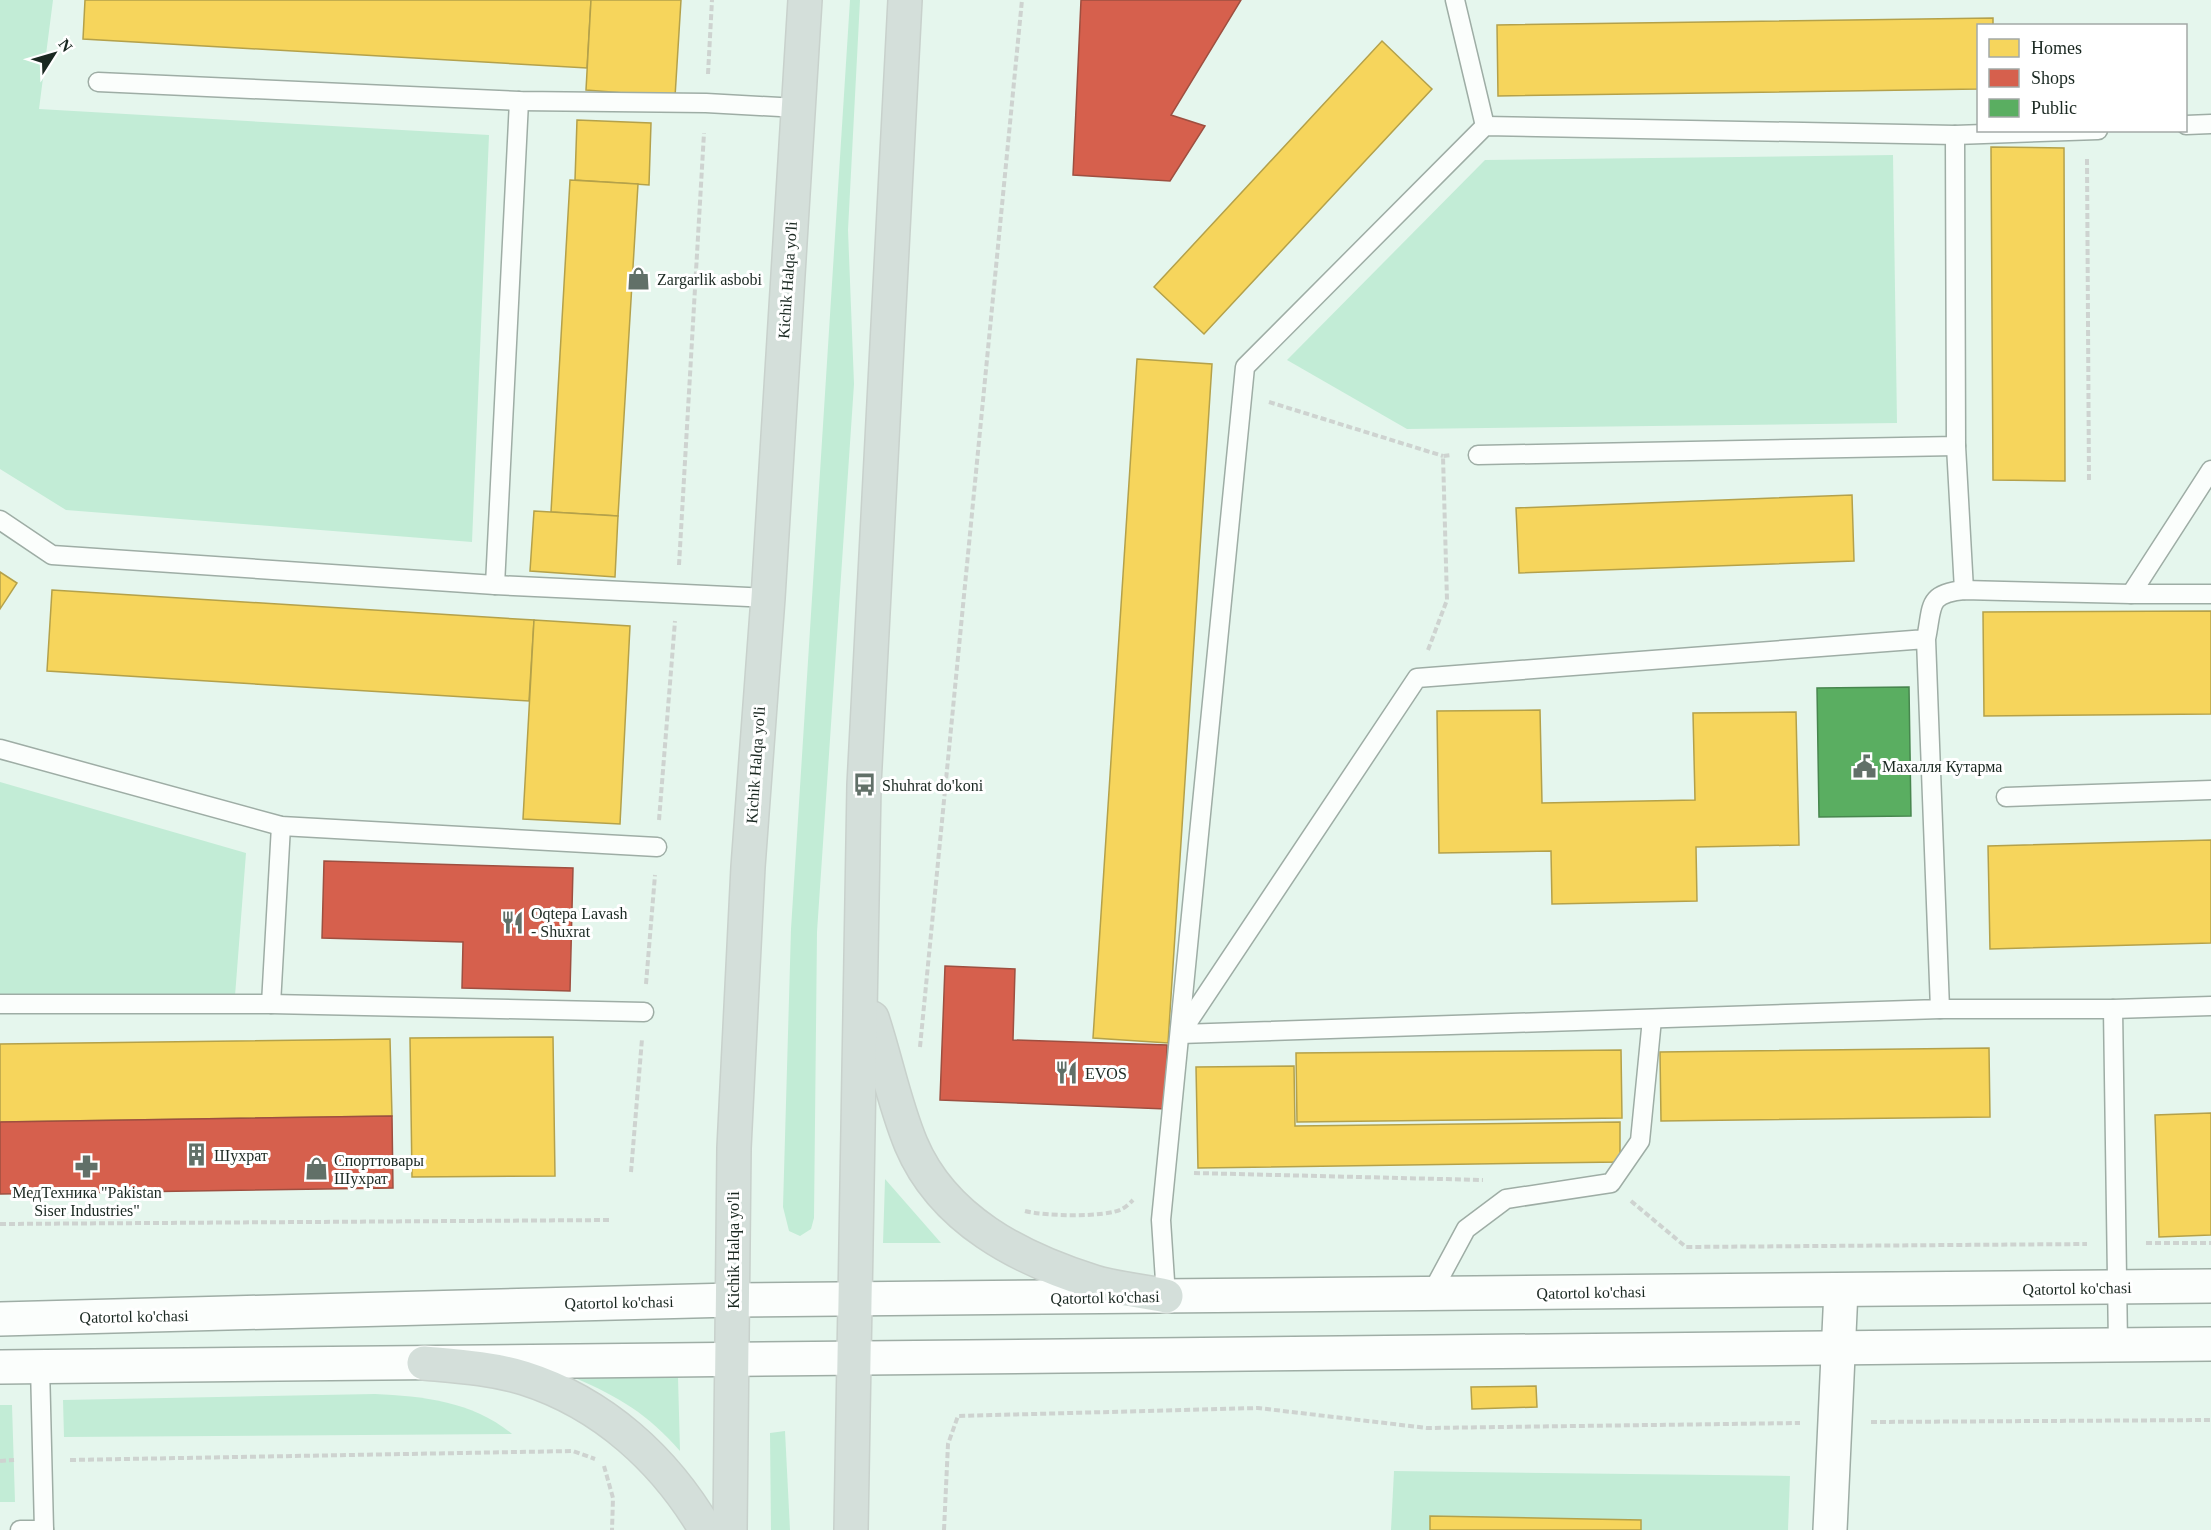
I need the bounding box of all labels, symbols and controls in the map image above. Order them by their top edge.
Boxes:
north arrow [24,24,84,84]
legend [1977,24,2187,132]
text: N [55,36,76,55]
text: Homes [2031,38,2082,58]
text: Shops [2031,68,2075,88]
text: Public [2031,98,2077,118]
street label: Kichik Halqa yo'li [775,220,801,339]
shop icon: Zargarlik asbobi [626,266,652,292]
place label: Zargarlik asbobi [657,271,763,289]
street label: Kichik Halqa yo'li [743,705,769,824]
public building icon: Махалля Кутарма [1851,753,1877,779]
place label: Махалля Кутарма [1882,758,2002,776]
bus stop icon: Shuhrat do'koni [851,772,877,798]
place label: Shuhrat do'koni [882,777,984,794]
place label: Oqtepa Lavash - Shuxrat [531,905,627,940]
restaurant icon: Oqtepa Lavash - Shuxrat [500,909,526,935]
restaurant icon: EVOS [1054,1060,1080,1086]
place label: EVOS [1085,1065,1127,1082]
building icon: Шухрат [183,1142,209,1168]
place label: Шухрат [214,1147,268,1165]
place label: Спорттовары Шухрат [334,1152,424,1188]
pharmacy icon: МедТехника "Pakistan Siser Industries" [74,1154,100,1180]
shop icon: Спорттовары Шухрат [303,1156,329,1182]
place label: МедТехника "Pakistan Siser Industries" [12,1184,162,1219]
street label: Kichik Halqa yo'li [725,1191,743,1309]
street label: Qatortol ko'chasi [2022,1279,2132,1298]
street label: Qatortol ko'chasi [1536,1283,1646,1302]
street label: Qatortol ko'chasi [1050,1288,1160,1307]
street label: Qatortol ko'chasi [564,1293,674,1312]
street label: Qatortol ko'chasi [79,1307,189,1326]

